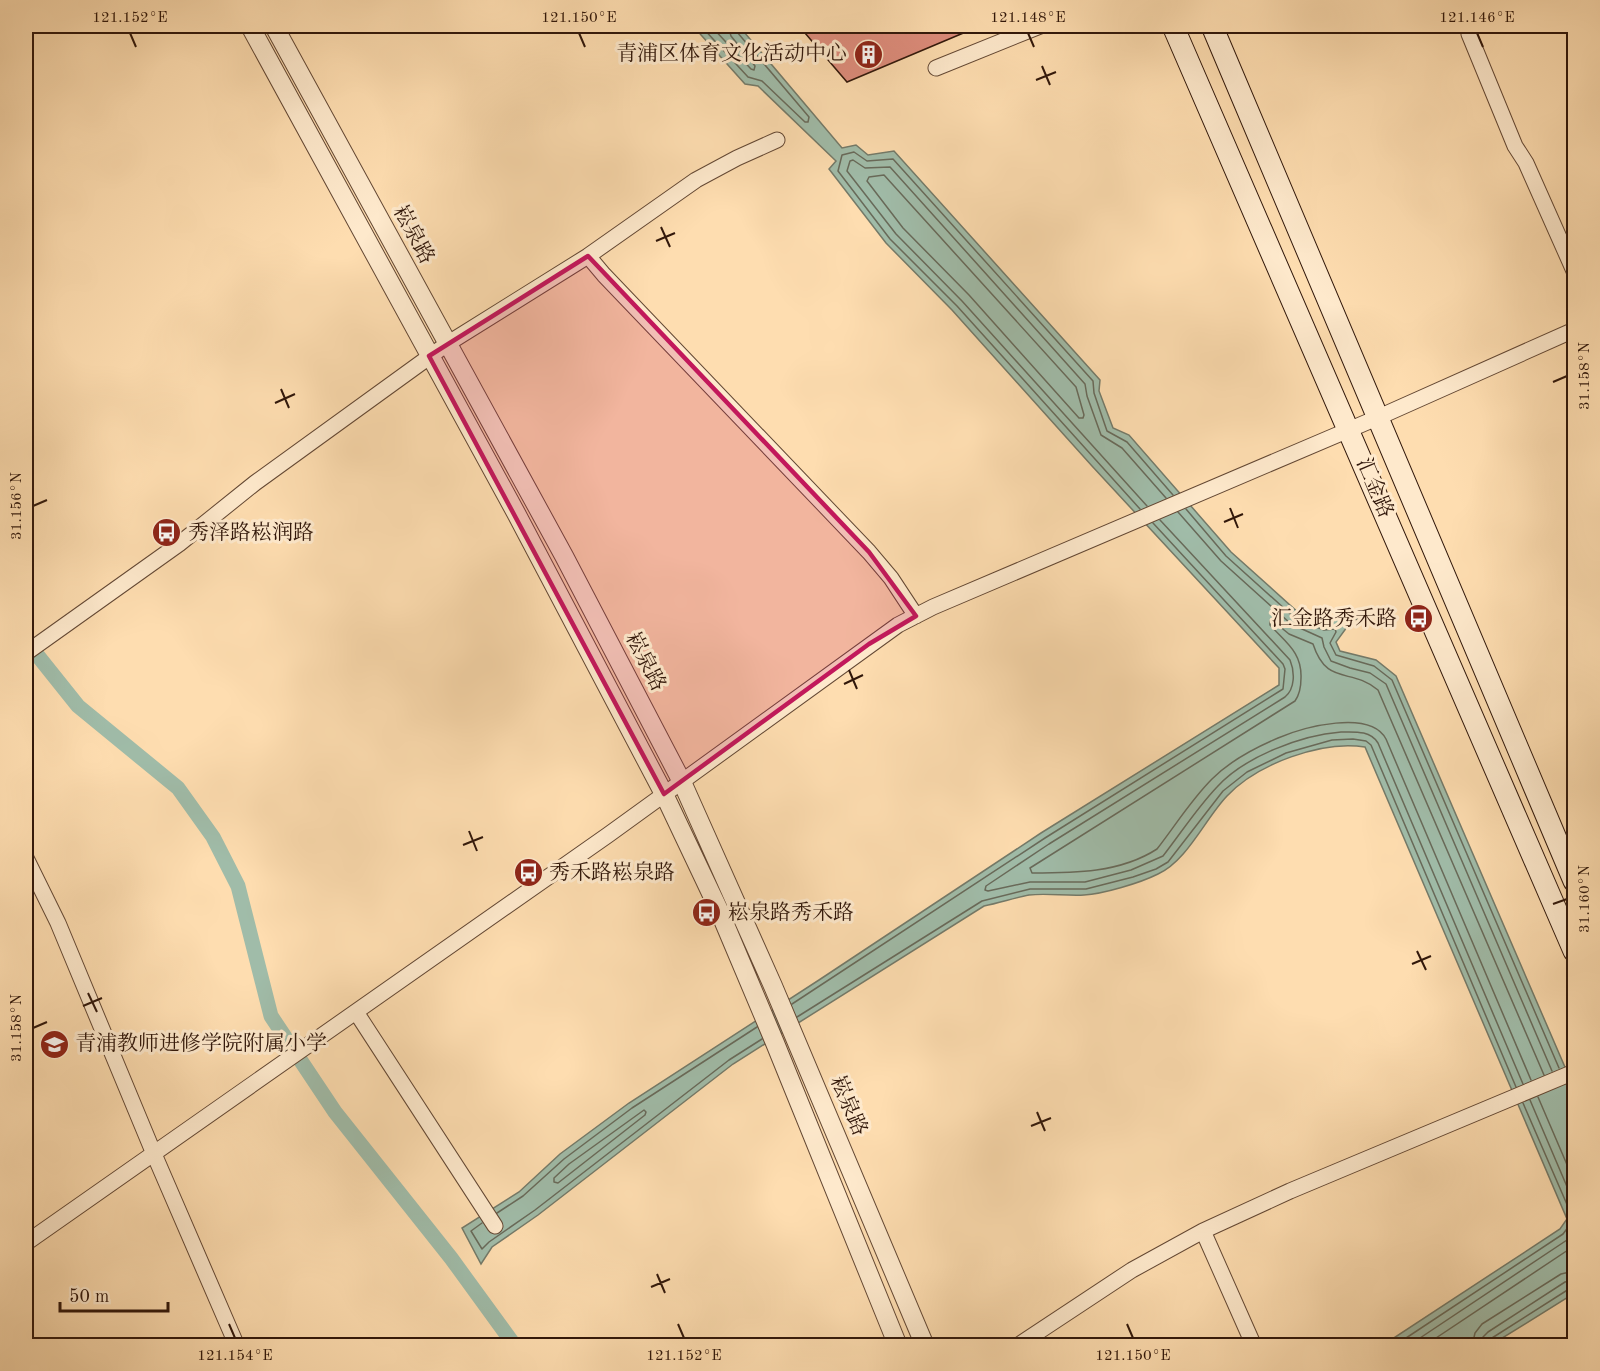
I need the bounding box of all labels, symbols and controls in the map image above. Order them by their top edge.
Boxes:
text: 121.152°E [92,11,168,26]
text: 121.150°E [541,11,617,26]
text: 121.148°E [990,11,1066,26]
text: 121.146°E [1439,11,1515,26]
building icon: 青浦区体育文化活动中心 [852,38,884,70]
place label: 青浦区体育文化活动中心 [616,42,847,65]
street label: 崧泉路 [389,201,439,268]
text: 31.158°N [1578,342,1593,410]
street label: 汇金路 [1352,454,1398,521]
text: 31.156°N [10,472,25,540]
bus stop icon: 秀泽路崧润路 [151,517,183,549]
place label: 秀泽路崧润路 [188,521,314,544]
bus stop icon: 汇金路秀禾路 [1402,603,1434,635]
place label: 汇金路秀禾路 [1271,607,1397,630]
street label: 崧泉路 [621,628,670,695]
bus stop icon: 秀禾路崧泉路 [512,857,544,889]
place label: 秀禾路崧泉路 [549,861,675,884]
text: 31.160°N [1578,865,1593,933]
bus stop icon: 崧泉路秀禾路 [691,897,723,929]
place label: 崧泉路秀禾路 [728,901,854,924]
text: 31.158°N [10,994,25,1062]
school or university icon: 青浦教师进修学院附属小学 [38,1028,70,1060]
place label: 青浦教师进修学院附属小学 [75,1032,327,1055]
street label: 崧泉路 [826,1072,872,1139]
scale bar [60,1275,168,1313]
text: 50 m [69,1288,109,1306]
text: 121.154°E [197,1349,273,1364]
text: 121.152°E [646,1349,722,1364]
text: 121.150°E [1095,1349,1171,1364]

